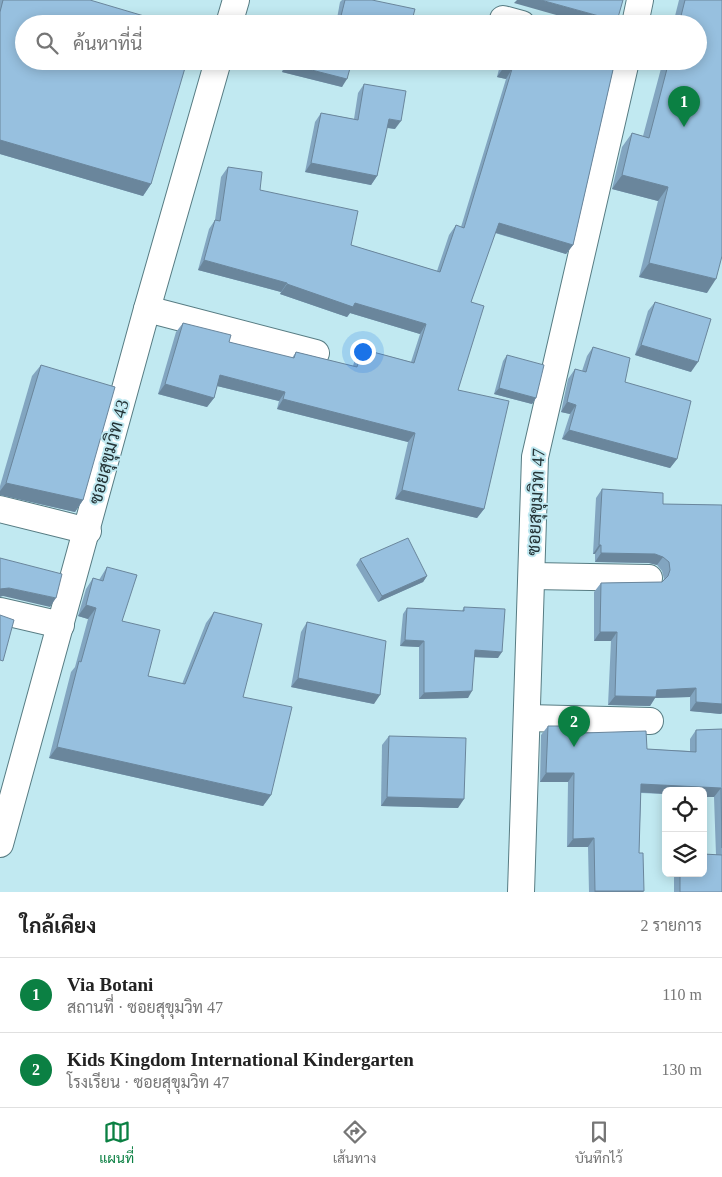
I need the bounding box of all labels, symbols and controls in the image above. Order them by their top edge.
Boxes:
search box [15,15,707,70]
icon: search [33,29,61,57]
text: ค้นหาที่นี่ [73,33,142,54]
pin: 1 [668,86,700,127]
your location [350,339,376,365]
street label: ซอยสุขุมวิท 43 [84,397,135,507]
street label: ซอยสุขุมวิท 47 [522,448,551,556]
pin: 2 [558,706,590,747]
map controls [662,787,707,877]
button: locate [662,787,707,832]
button: layers [662,832,707,877]
text: ใกล้เคียง [20,914,96,938]
text: 2 รายการ [641,917,702,934]
text: Via Botani [67,974,153,995]
text: 1 [32,986,40,1003]
text: 110 m [662,986,702,1003]
text: สถานที่ · ซอยสุขุมวิท 47 [67,999,223,1016]
text: Kids Kingdom International Kindergarten [67,1049,414,1070]
text: 2 [32,1061,40,1078]
text: 130 m [662,1061,702,1078]
text: โรงเรียน · ซอยสุขุมวิท 47 [67,1074,229,1091]
tab: แผนที่ [99,1118,134,1167]
tab: เส้นทาง [333,1118,376,1167]
tab: บันทึกไว้ [575,1118,623,1167]

